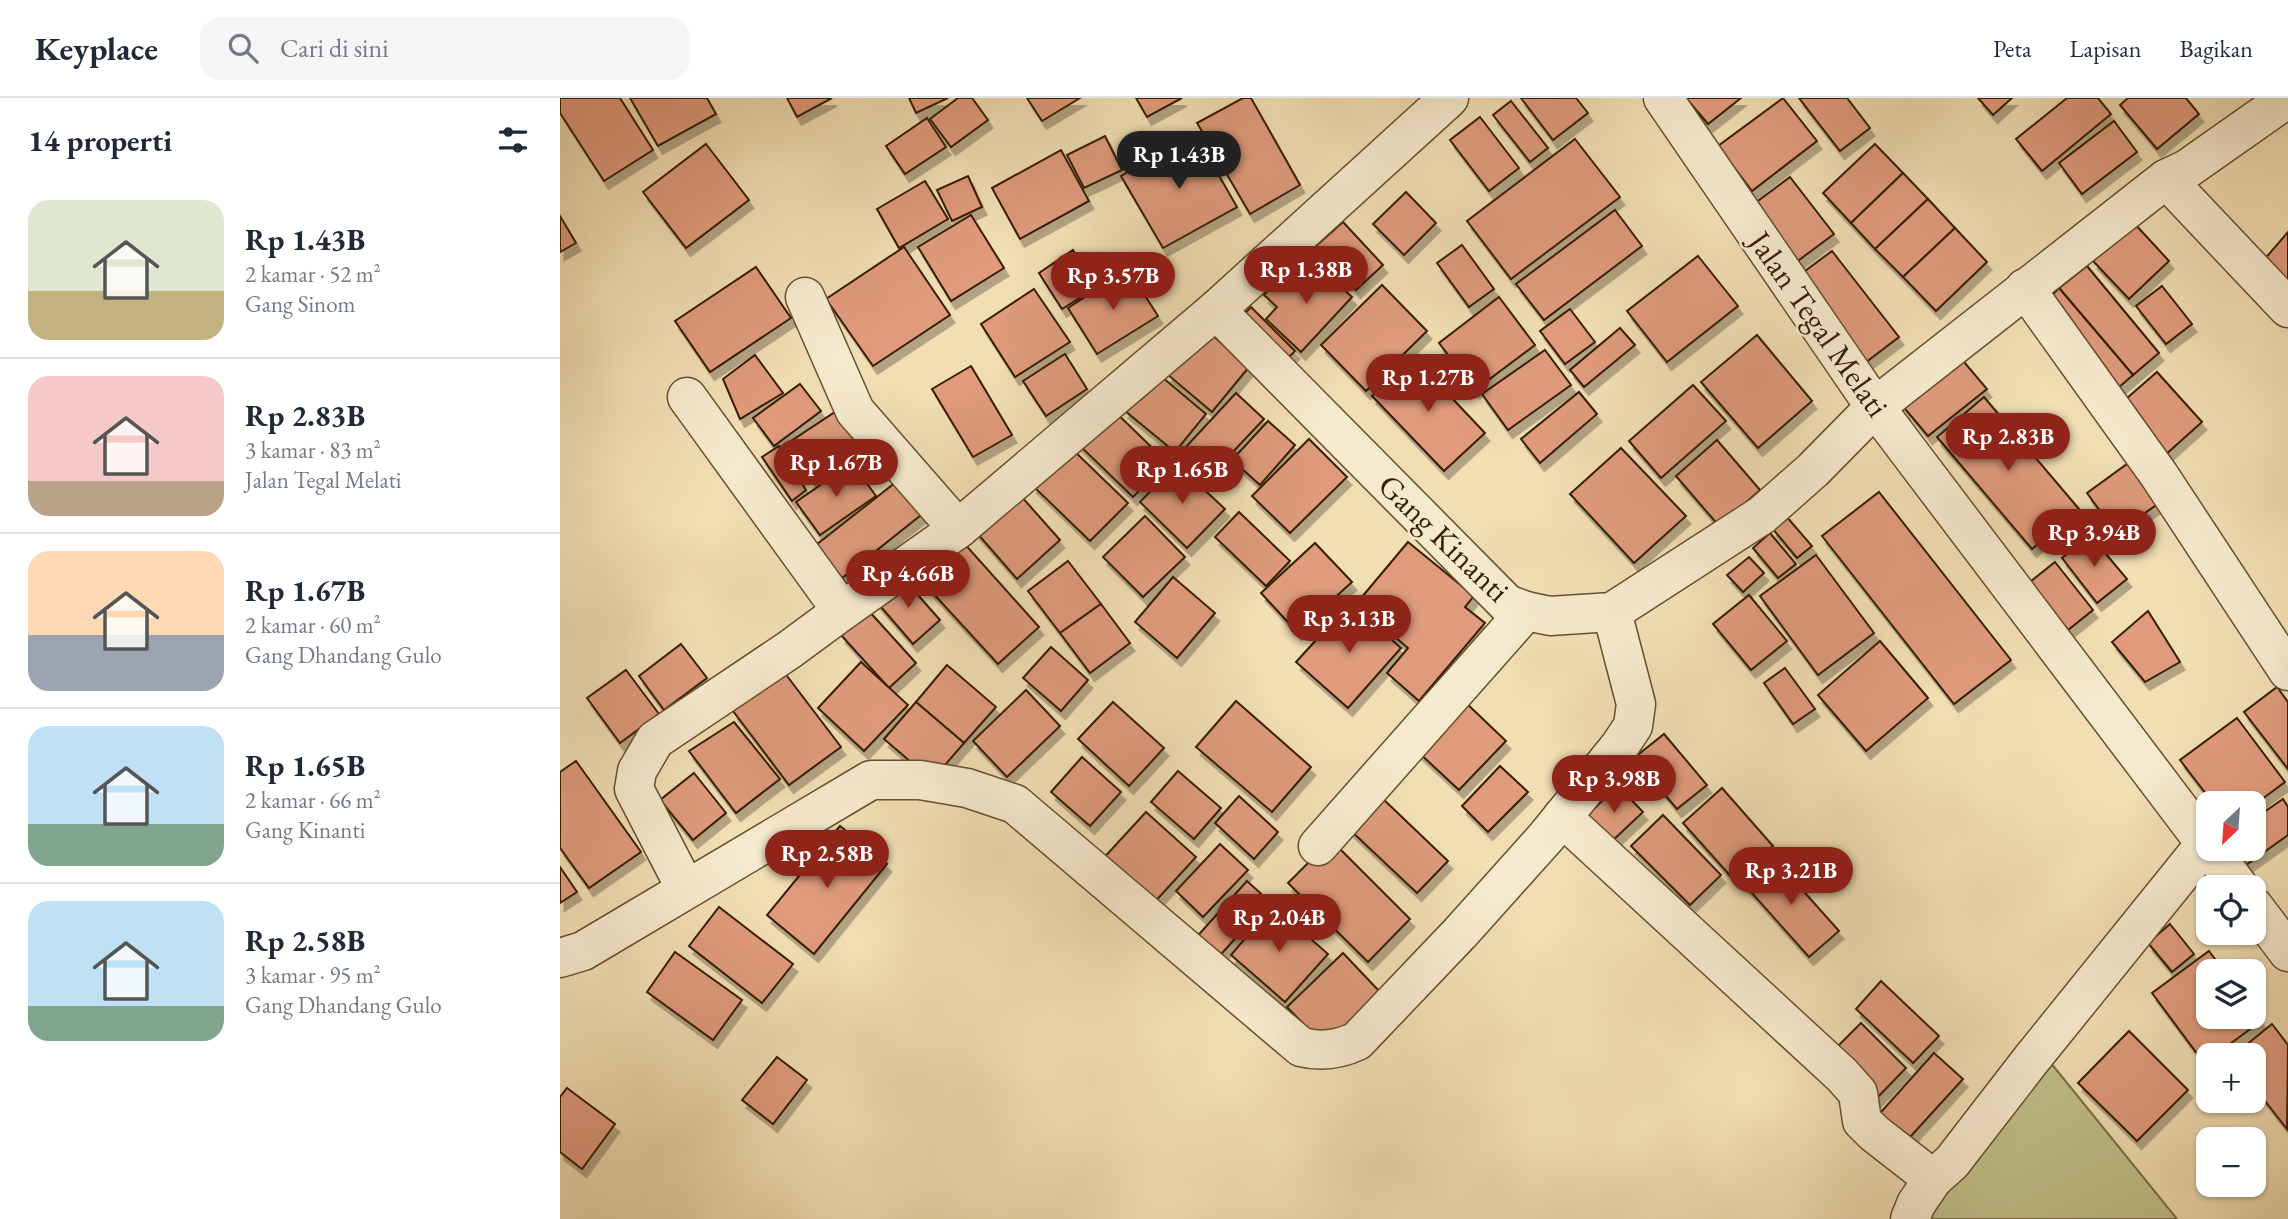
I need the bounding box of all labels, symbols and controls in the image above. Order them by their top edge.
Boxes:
search box [200,17,690,80]
text: Keyplace [35,27,158,70]
icon: search [224,29,262,67]
text: Cari di sini [280,31,389,65]
text: Peta [1993,33,2032,64]
text: Lapisan [2070,33,2142,64]
text: Bagikan [2180,33,2253,64]
text: 14 properti [28,121,172,160]
icon: filters [494,121,532,159]
pin: Rp 1.43B [1107,132,1251,191]
text: Rp 1.43B [1133,139,1225,169]
text: Rp 1.43B [245,220,365,259]
street label: Jalan Tegal Melati [1738,220,1899,425]
icon: home [84,228,168,312]
pin: Rp 1.38B [1234,246,1378,306]
pin: Rp 3.57B [1041,252,1185,312]
text: Rp 1.38B [1260,254,1352,284]
text: 2 kamar · 52 m² [245,259,381,289]
text: Rp 3.57B [1067,260,1159,290]
text: Gang Sinom [245,289,355,319]
pin: Rp 1.27B [1356,354,1500,414]
text: Rp 1.27B [1382,362,1474,392]
text: Rp 2.83B [245,396,365,435]
icon: home [84,404,168,488]
pin: Rp 2.83B [1936,414,2080,473]
text: Rp 2.83B [1962,421,2054,451]
text: 3 kamar · 83 m² [245,435,381,465]
pin: Rp 1.67B [764,440,908,499]
pin: Rp 1.65B [1110,446,1254,506]
text: Rp 1.67B [790,447,882,477]
text: Rp 1.65B [1136,454,1228,484]
text: Jalan Tegal Melati [245,465,402,495]
street label: Gang Kinanti [1369,465,1519,611]
pin: Rp 3.94B [2022,510,2166,569]
text: Rp 3.94B [2048,517,2140,547]
pin: Rp 4.66B [836,550,980,610]
text: Rp 4.66B [862,558,954,588]
text: Rp 1.67B [245,571,365,610]
icon: home [84,579,168,663]
pin: Rp 3.13B [1277,596,1421,655]
text: Rp 3.13B [1303,603,1395,633]
text: 2 kamar · 60 m² [245,610,381,640]
text: Gang Dhandang Gulo [245,640,442,670]
text: Rp 1.65B [245,746,365,785]
icon: home [84,754,168,838]
pin: Rp 3.98B [1542,756,1686,815]
text: Rp 3.98B [1568,763,1660,793]
text: 2 kamar · 66 m² [245,785,381,815]
north arrow [2196,791,2266,861]
map controls [2196,791,2266,1197]
text: Gang Kinanti [245,815,365,845]
pin: Rp 2.58B [755,830,899,890]
text: Rp 2.58B [781,838,873,868]
pin: Rp 3.21B [1719,848,1863,907]
text: Rp 3.21B [1745,855,1837,885]
button: locate [2196,875,2266,945]
pin: Rp 2.04B [1207,894,1351,954]
text: Rp 2.04B [1233,902,1325,932]
text: Rp 2.58B [245,921,365,960]
icon: home [84,929,168,1013]
button: layers [2196,959,2266,1029]
text: 3 kamar · 95 m² [245,960,381,990]
text: Gang Dhandang Gulo [245,990,442,1020]
button: + [2196,1043,2266,1113]
button: − [2196,1127,2266,1197]

